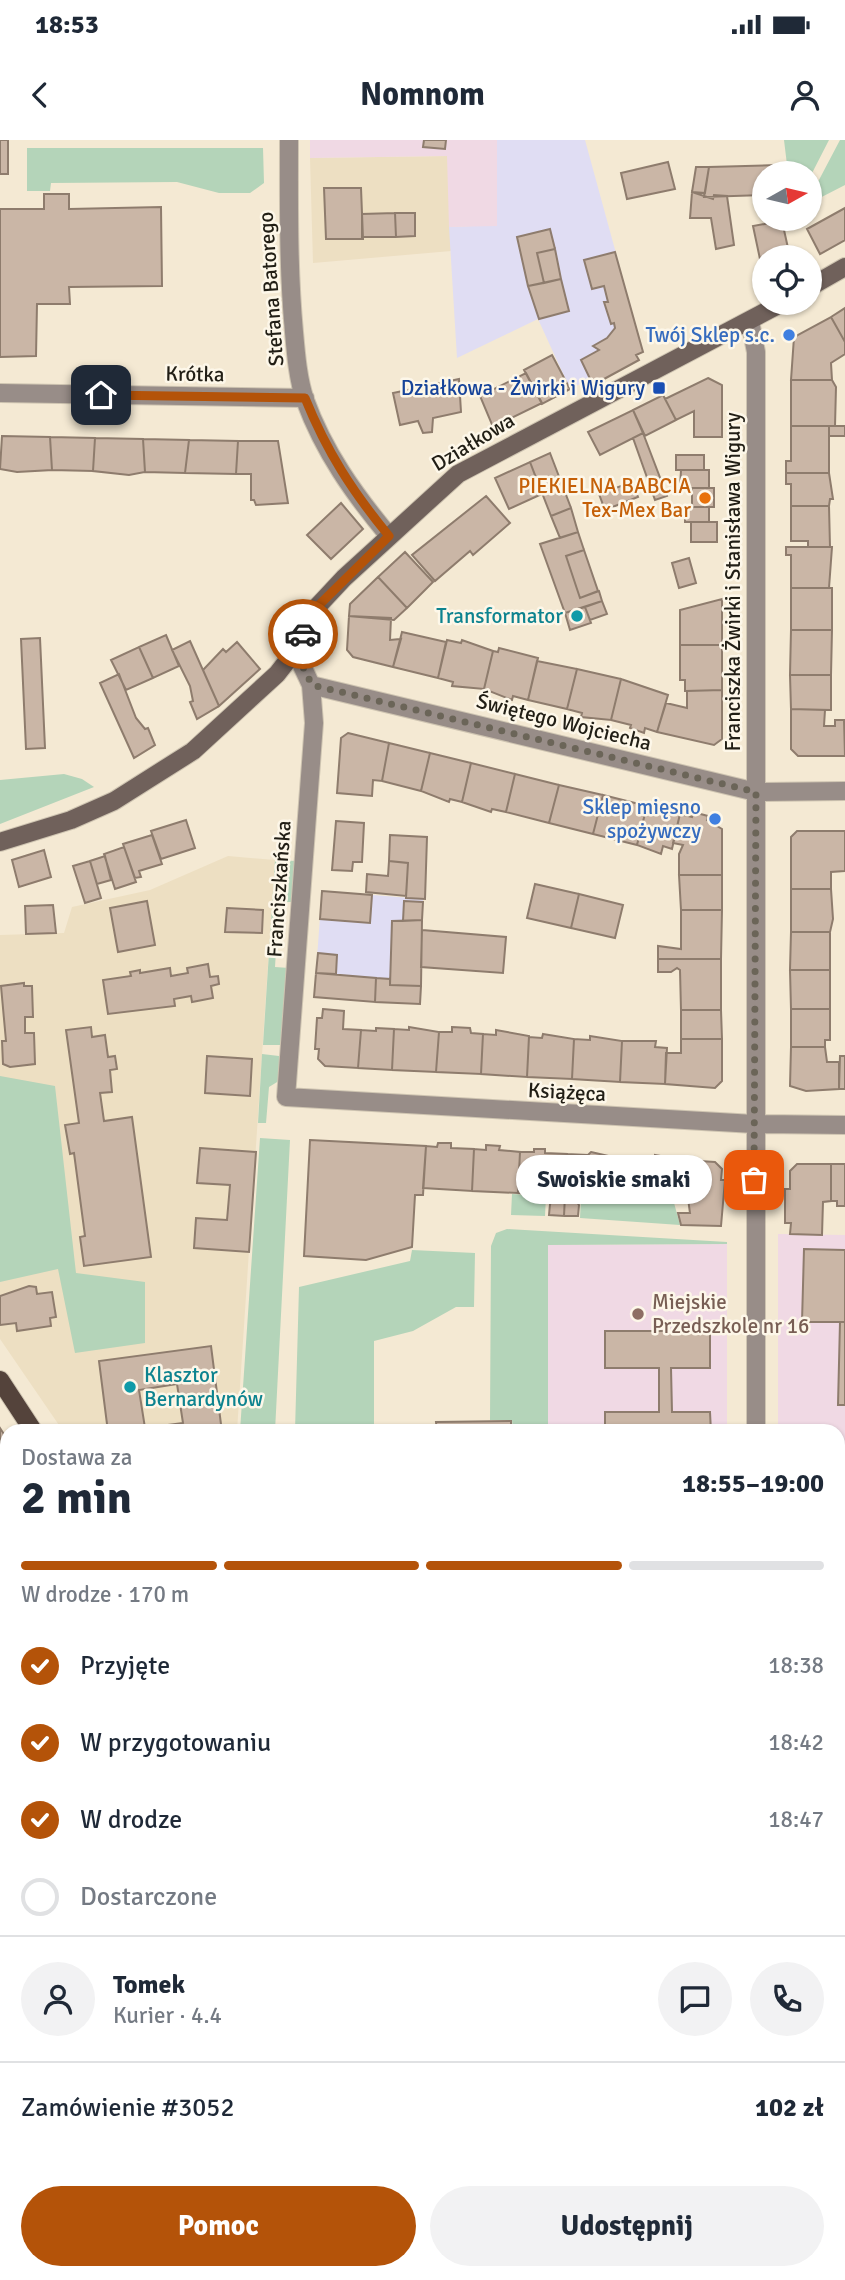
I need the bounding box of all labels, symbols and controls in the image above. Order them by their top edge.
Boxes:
text: 18:53 [35,9,99,41]
text: Nomnom [360,75,485,114]
icon: back [21,76,59,114]
icon: person [786,76,824,114]
north arrow [752,161,822,231]
map controls [752,161,822,315]
street label: Stefana Batorego [253,211,289,367]
button: locate [752,245,822,315]
place label: Twój Sklep s.c. [646,322,775,348]
marker: Twój Sklep s.c. [781,327,797,343]
street label: Krótka [165,360,225,388]
pin [71,365,131,425]
place label: Działkowa - Żwirki i Wigury [401,375,645,401]
icon: home [82,376,120,414]
marker: Działkowa - Żwirki i Wigury [651,380,667,396]
street label: Działkowa [427,407,519,477]
street label: Franciszka Żwirki i Stanisława Wigury [720,412,746,752]
place label: PIEKIELNA BABCIA Tex-Mex Bar [518,473,691,523]
marker: PIEKIELNA BABCIA Tex-Mex Bar [697,490,713,506]
courier [268,599,338,669]
place label: Transformator [436,603,563,629]
marker: Transformator [569,608,585,624]
icon: car [284,615,322,653]
street label: Świętego Wojciecha [474,688,654,756]
place label: Sklep mięsno spożywczy [582,794,701,844]
marker: Sklep mięsno spożywczy [707,811,723,827]
street label: Franciszkańska [261,819,297,959]
street label: Książęca [527,1077,607,1107]
pin [724,1150,784,1210]
callout: Swoiskie smaki [516,1156,712,1204]
icon: bag [735,1161,773,1199]
text: Swoiskie smaki [537,1165,691,1194]
place label: Miejskie Przedszkole nr 16 [652,1289,809,1339]
marker: Miejskie Przedszkole nr 16 [630,1306,646,1322]
place label: Klasztor Bernardynów [144,1362,263,1412]
marker: Klasztor Bernardynów [122,1379,138,1395]
text: Dostawa za [21,1443,132,1472]
text: 18:55–19:00 [682,1468,824,1500]
text: 2 min [21,1470,132,1526]
text: W drodze · 170 m [21,1580,189,1609]
icon: check [21,1647,59,1685]
text: Przyjęte [80,1650,170,1682]
text: 18:38 [768,1651,824,1680]
icon: check [21,1724,59,1762]
text: W przygotowaniu [80,1727,271,1759]
text: 18:42 [768,1728,824,1757]
icon: check [21,1801,59,1839]
text: W drodze [80,1804,182,1836]
text: 18:47 [768,1805,824,1834]
text: Dostarczone [80,1881,217,1913]
button: person [21,1962,95,2036]
button: chat [658,1962,732,2036]
button: phone [750,1962,824,2036]
text: Tomek [113,1969,185,2001]
text: Kurier · 4.4 [113,2001,222,2030]
text: Zamówienie #3052 [21,2092,234,2124]
text: 102 zł [755,2092,824,2124]
button: Pomoc [21,2186,416,2266]
button: Udostępnij [430,2186,824,2266]

